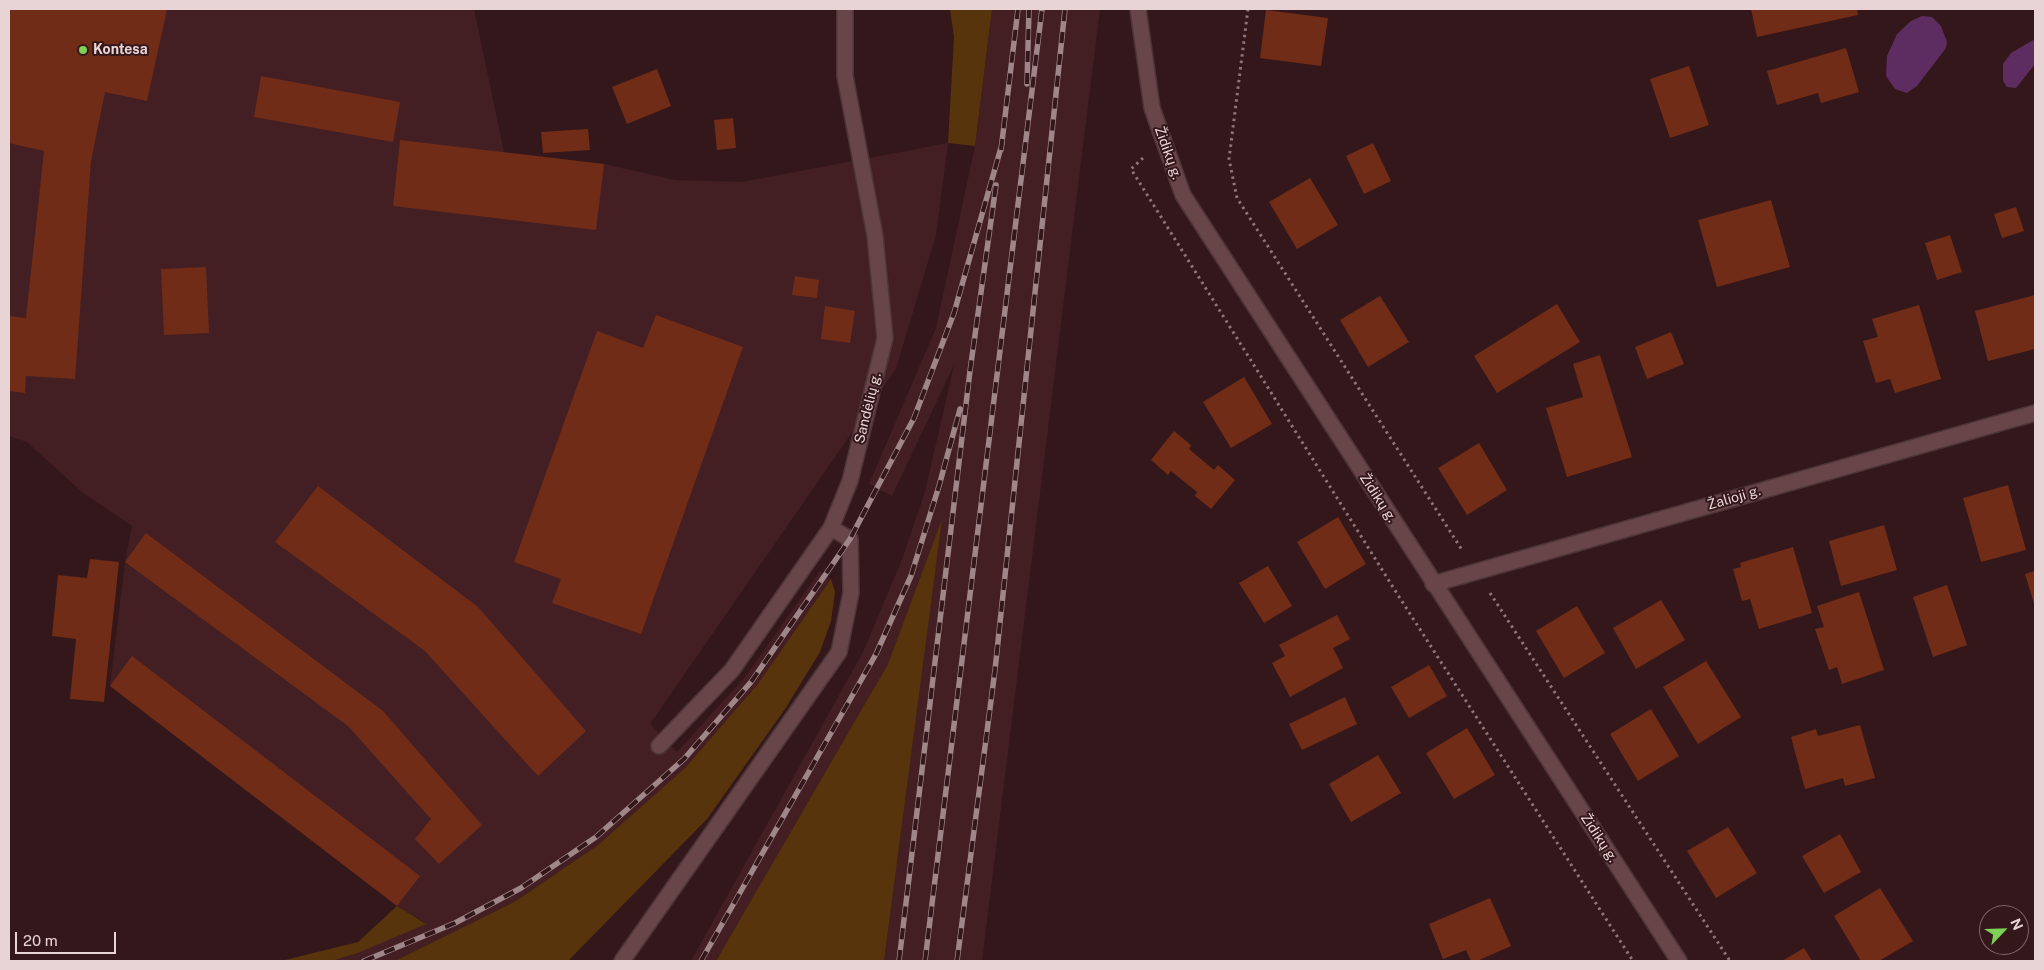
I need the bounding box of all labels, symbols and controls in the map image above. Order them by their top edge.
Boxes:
place label: Kontesa [93,42,148,58]
marker: Kontesa [77,44,89,56]
street label: Židikų g. [1151,124,1185,182]
street label: Sandėlių g. [851,371,885,445]
street label: Židikų g. [1356,470,1400,526]
street label: Žalioji g. [1705,482,1763,514]
street label: Židikų g. [1577,810,1621,866]
north arrow [1979,905,2029,955]
text: N [2007,916,2026,933]
scale bar [18,922,119,954]
text: 20 m [23,932,58,949]

